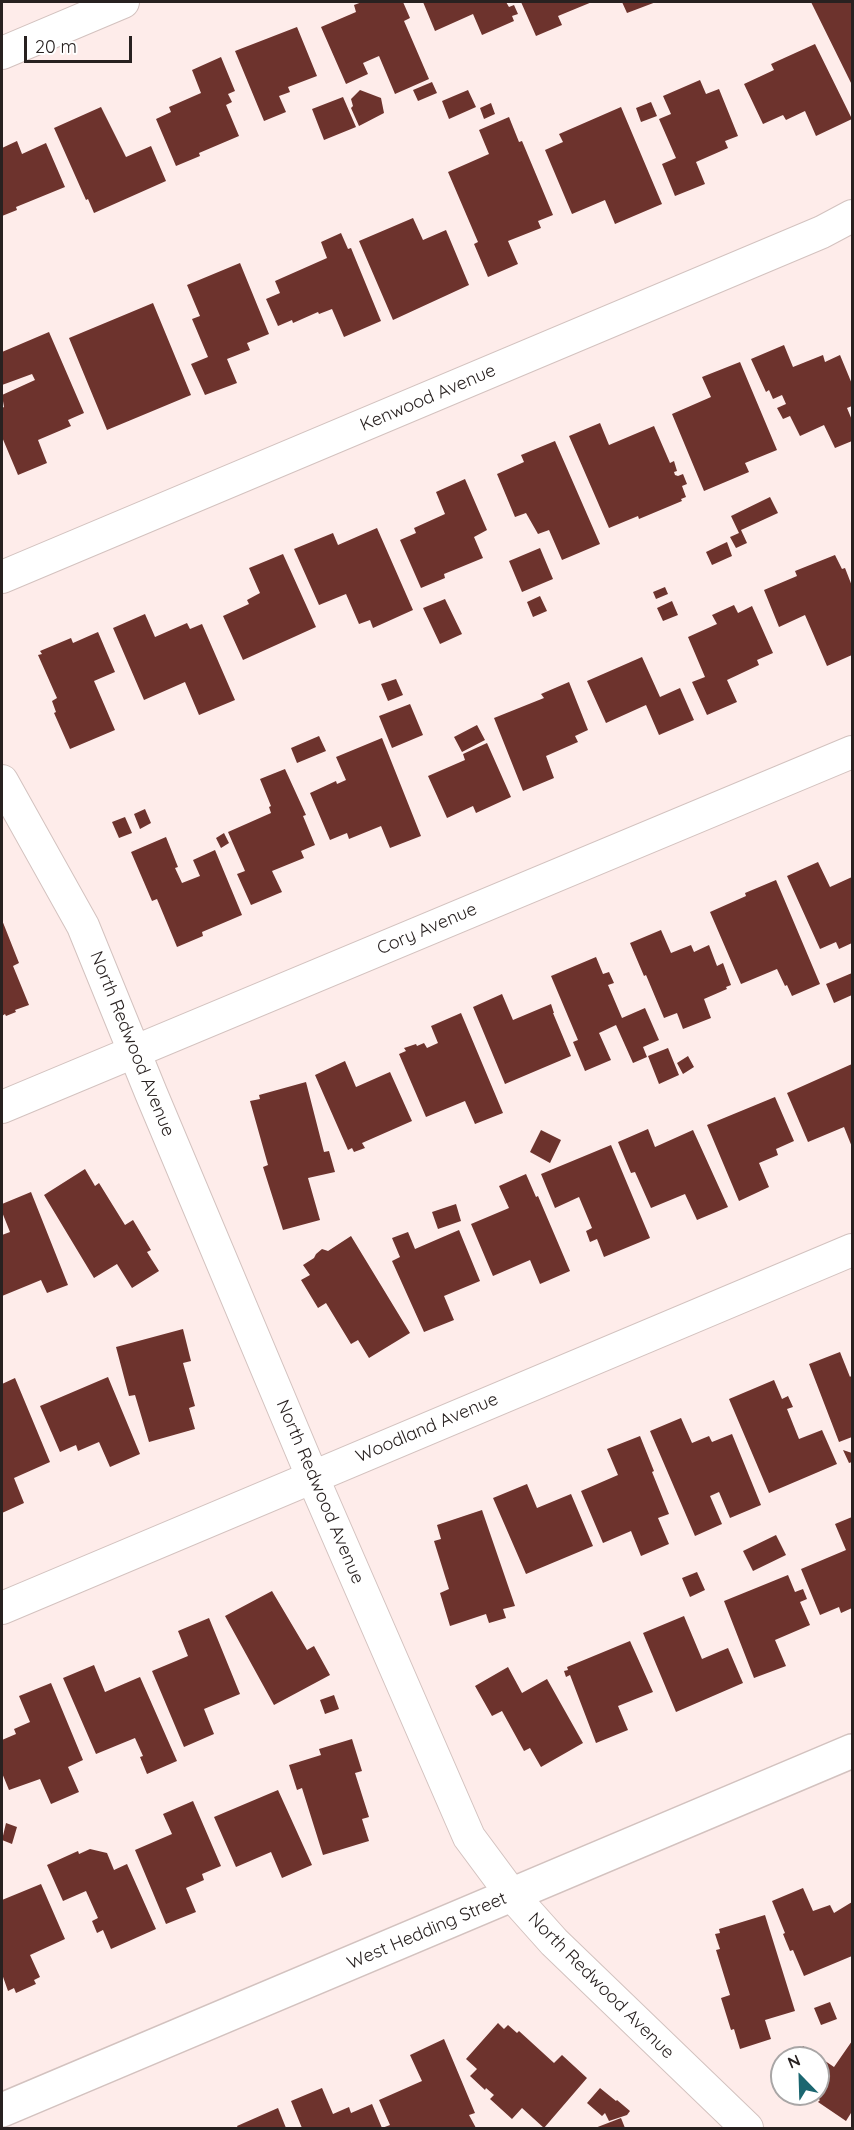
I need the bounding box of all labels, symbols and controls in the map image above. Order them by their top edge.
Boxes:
scale bar [27,24,135,62]
text: 20 m [35,35,77,58]
street label: Kenwood Avenue [357,360,499,436]
street label: Cory Avenue [374,898,480,960]
street label: North Redwood Avenue [85,948,179,1140]
street label: Woodland Avenue [353,1388,501,1468]
street label: North Redwood Avenue [271,1397,369,1587]
street label: West Hedding Street [344,1888,510,1974]
street label: North Redwood Avenue [523,1908,679,2064]
north arrow [770,2046,830,2106]
text: N [784,2050,803,2073]

